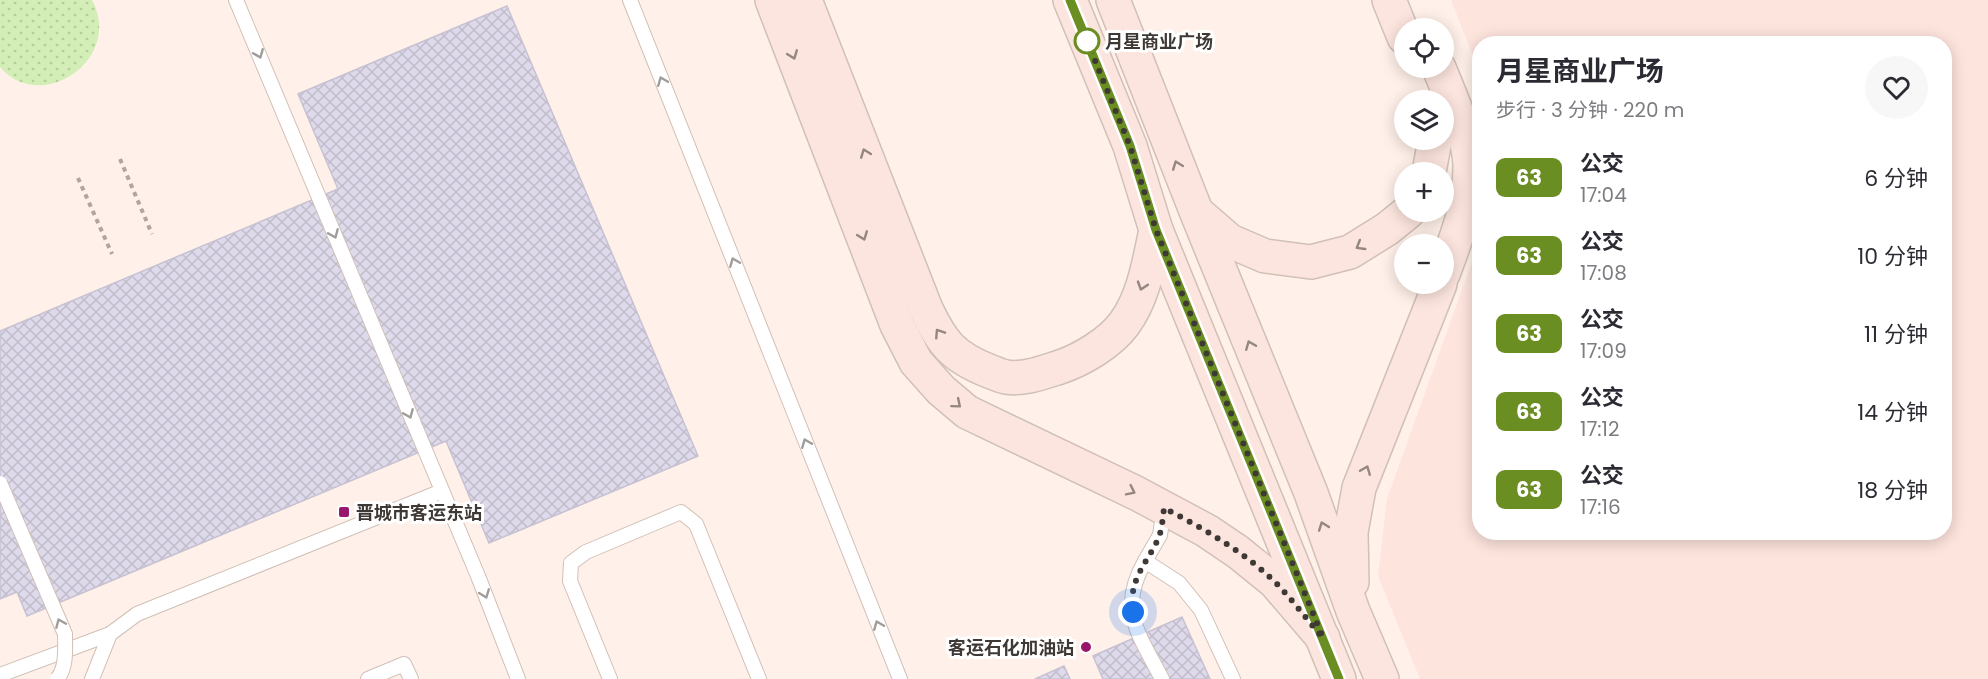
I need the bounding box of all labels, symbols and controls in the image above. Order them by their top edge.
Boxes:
map controls [1394,18,1454,294]
button: locate [1394,18,1454,78]
marker: 月星商业广场 [1074,28,1100,54]
place label: 月星商业广场 [1105,29,1213,54]
one-way arrow [252,48,264,59]
one-way arrow [786,48,798,59]
text: 月星商业广场 [1496,52,1664,91]
button: heart [1865,56,1928,119]
one-way arrow [657,76,669,87]
button: layers [1394,90,1454,150]
text: 步行 · 3 分钟 · 220 m [1496,96,1684,124]
text: 公交 [1580,148,1624,179]
one-way arrow [860,149,872,160]
one-way arrow [1172,160,1184,171]
button: + [1394,162,1454,222]
text: 63 [1516,163,1542,192]
text: 6 分钟 [1864,163,1928,194]
text: 17:04 [1580,181,1627,209]
text: 公交 [1580,226,1624,257]
one-way arrow [327,228,339,239]
one-way arrow [856,230,868,241]
button: − [1394,234,1454,294]
one-way arrow [1356,238,1366,250]
text: 63 [1516,241,1542,270]
text: 10 分钟 [1857,241,1928,272]
one-way arrow [729,257,741,268]
text: 17:08 [1580,259,1627,287]
one-way arrow [1137,280,1150,291]
text: 公交 [1580,304,1624,335]
text: 63 [1516,319,1542,348]
text: 11 分钟 [1864,319,1928,350]
one-way arrow [935,329,946,340]
text: 17:09 [1580,337,1627,365]
one-way arrow [1245,341,1257,352]
text: 公交 [1580,382,1624,413]
one-way arrow [950,396,961,407]
text: 63 [1516,397,1542,426]
text: 14 分钟 [1857,397,1928,428]
one-way arrow [402,407,414,418]
text: 17:12 [1580,415,1619,443]
one-way arrow [801,439,813,450]
text: 公交 [1580,460,1624,491]
one-way arrow [1359,466,1371,477]
text: 63 [1516,475,1542,504]
text: 18 分钟 [1857,475,1928,506]
one-way arrow [1125,484,1136,495]
text: 17:16 [1580,493,1621,521]
place label: 晋城市客运东站 [356,500,482,525]
marker: 晋城市客运东站 [337,505,351,519]
one-way arrow [1317,522,1330,532]
one-way arrow [477,588,490,598]
your location [1118,597,1148,627]
one-way arrow [55,619,67,630]
one-way arrow [873,620,885,631]
place label: 客运石化加油站 [948,635,1074,660]
marker: 客运石化加油站 [1079,640,1093,654]

